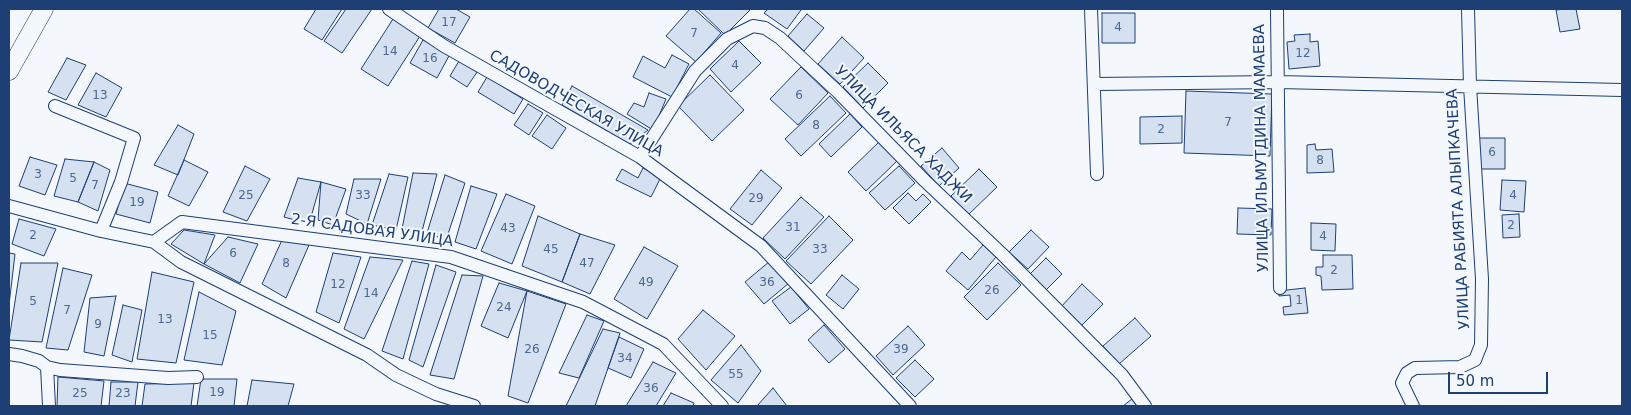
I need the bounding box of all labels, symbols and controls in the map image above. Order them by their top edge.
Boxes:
house number: 17 [441,16,457,30]
house number: 4 [1114,21,1122,35]
street label: УЛИЦА ИЛЬМУТДИНА МАМАЕВА [1251,24,1273,272]
house number: 7 [690,27,698,41]
house number: 14 [382,45,398,59]
street label: САДОВОДЧЕСКАЯ УЛИЦА [486,47,666,161]
house number: 12 [1295,47,1311,61]
house number: 16 [422,52,438,66]
house number: 4 [731,59,739,73]
street label: УЛИЦА ИЛЬЯСА ХАДЖИ [831,63,975,207]
street label: УЛИЦА РАБИЯТА АЛЫПКАЧЕВА [1444,88,1474,330]
house number: 13 [92,89,108,103]
house number: 6 [795,89,803,103]
house number: 7 [1224,116,1232,130]
house number: 8 [812,119,820,133]
house number: 2 [1157,123,1165,137]
house number: 6 [1488,146,1496,160]
house number: 8 [1316,154,1324,168]
house number: 3 [34,168,42,182]
house number: 5 [69,172,77,186]
house number: 7 [91,179,99,193]
house number: 25 [238,189,254,203]
house number: 33 [355,189,371,203]
house number: 4 [1509,189,1517,203]
house number: 29 [748,192,764,206]
house number: 19 [129,196,145,210]
street label: 2-Я САДОВАЯ УЛИЦА [290,211,454,251]
house number: 2 [1507,219,1515,233]
house number: 31 [785,221,801,235]
house number: 43 [500,222,516,236]
house number: 2 [29,229,37,243]
house number: 4 [1319,230,1327,244]
house number: 45 [543,243,559,257]
house number: 33 [812,243,828,257]
house number: 6 [229,247,237,261]
house number: 8 [282,257,290,271]
house number: 47 [579,257,595,271]
house number: 2 [1330,264,1338,278]
house number: 49 [638,276,654,290]
house number: 36 [759,276,775,290]
house number: 12 [330,278,346,292]
house number: 26 [984,284,1000,298]
house number: 14 [363,287,379,301]
house number: 1 [1295,294,1303,308]
house number: 5 [29,295,37,309]
house number: 24 [496,301,512,315]
house number: 7 [63,304,71,318]
house number: 13 [157,313,173,327]
house number: 9 [94,318,102,332]
house number: 15 [202,329,218,343]
house number: 26 [524,343,540,357]
house number: 39 [893,343,909,357]
house number: 34 [617,352,633,366]
scale bar [1451,362,1551,394]
house number: 55 [728,368,744,382]
text: 50 m [1456,372,1494,390]
house number: 36 [643,382,659,396]
house number: 19 [209,386,225,400]
house number: 25 [72,387,88,401]
house number: 23 [115,387,131,401]

